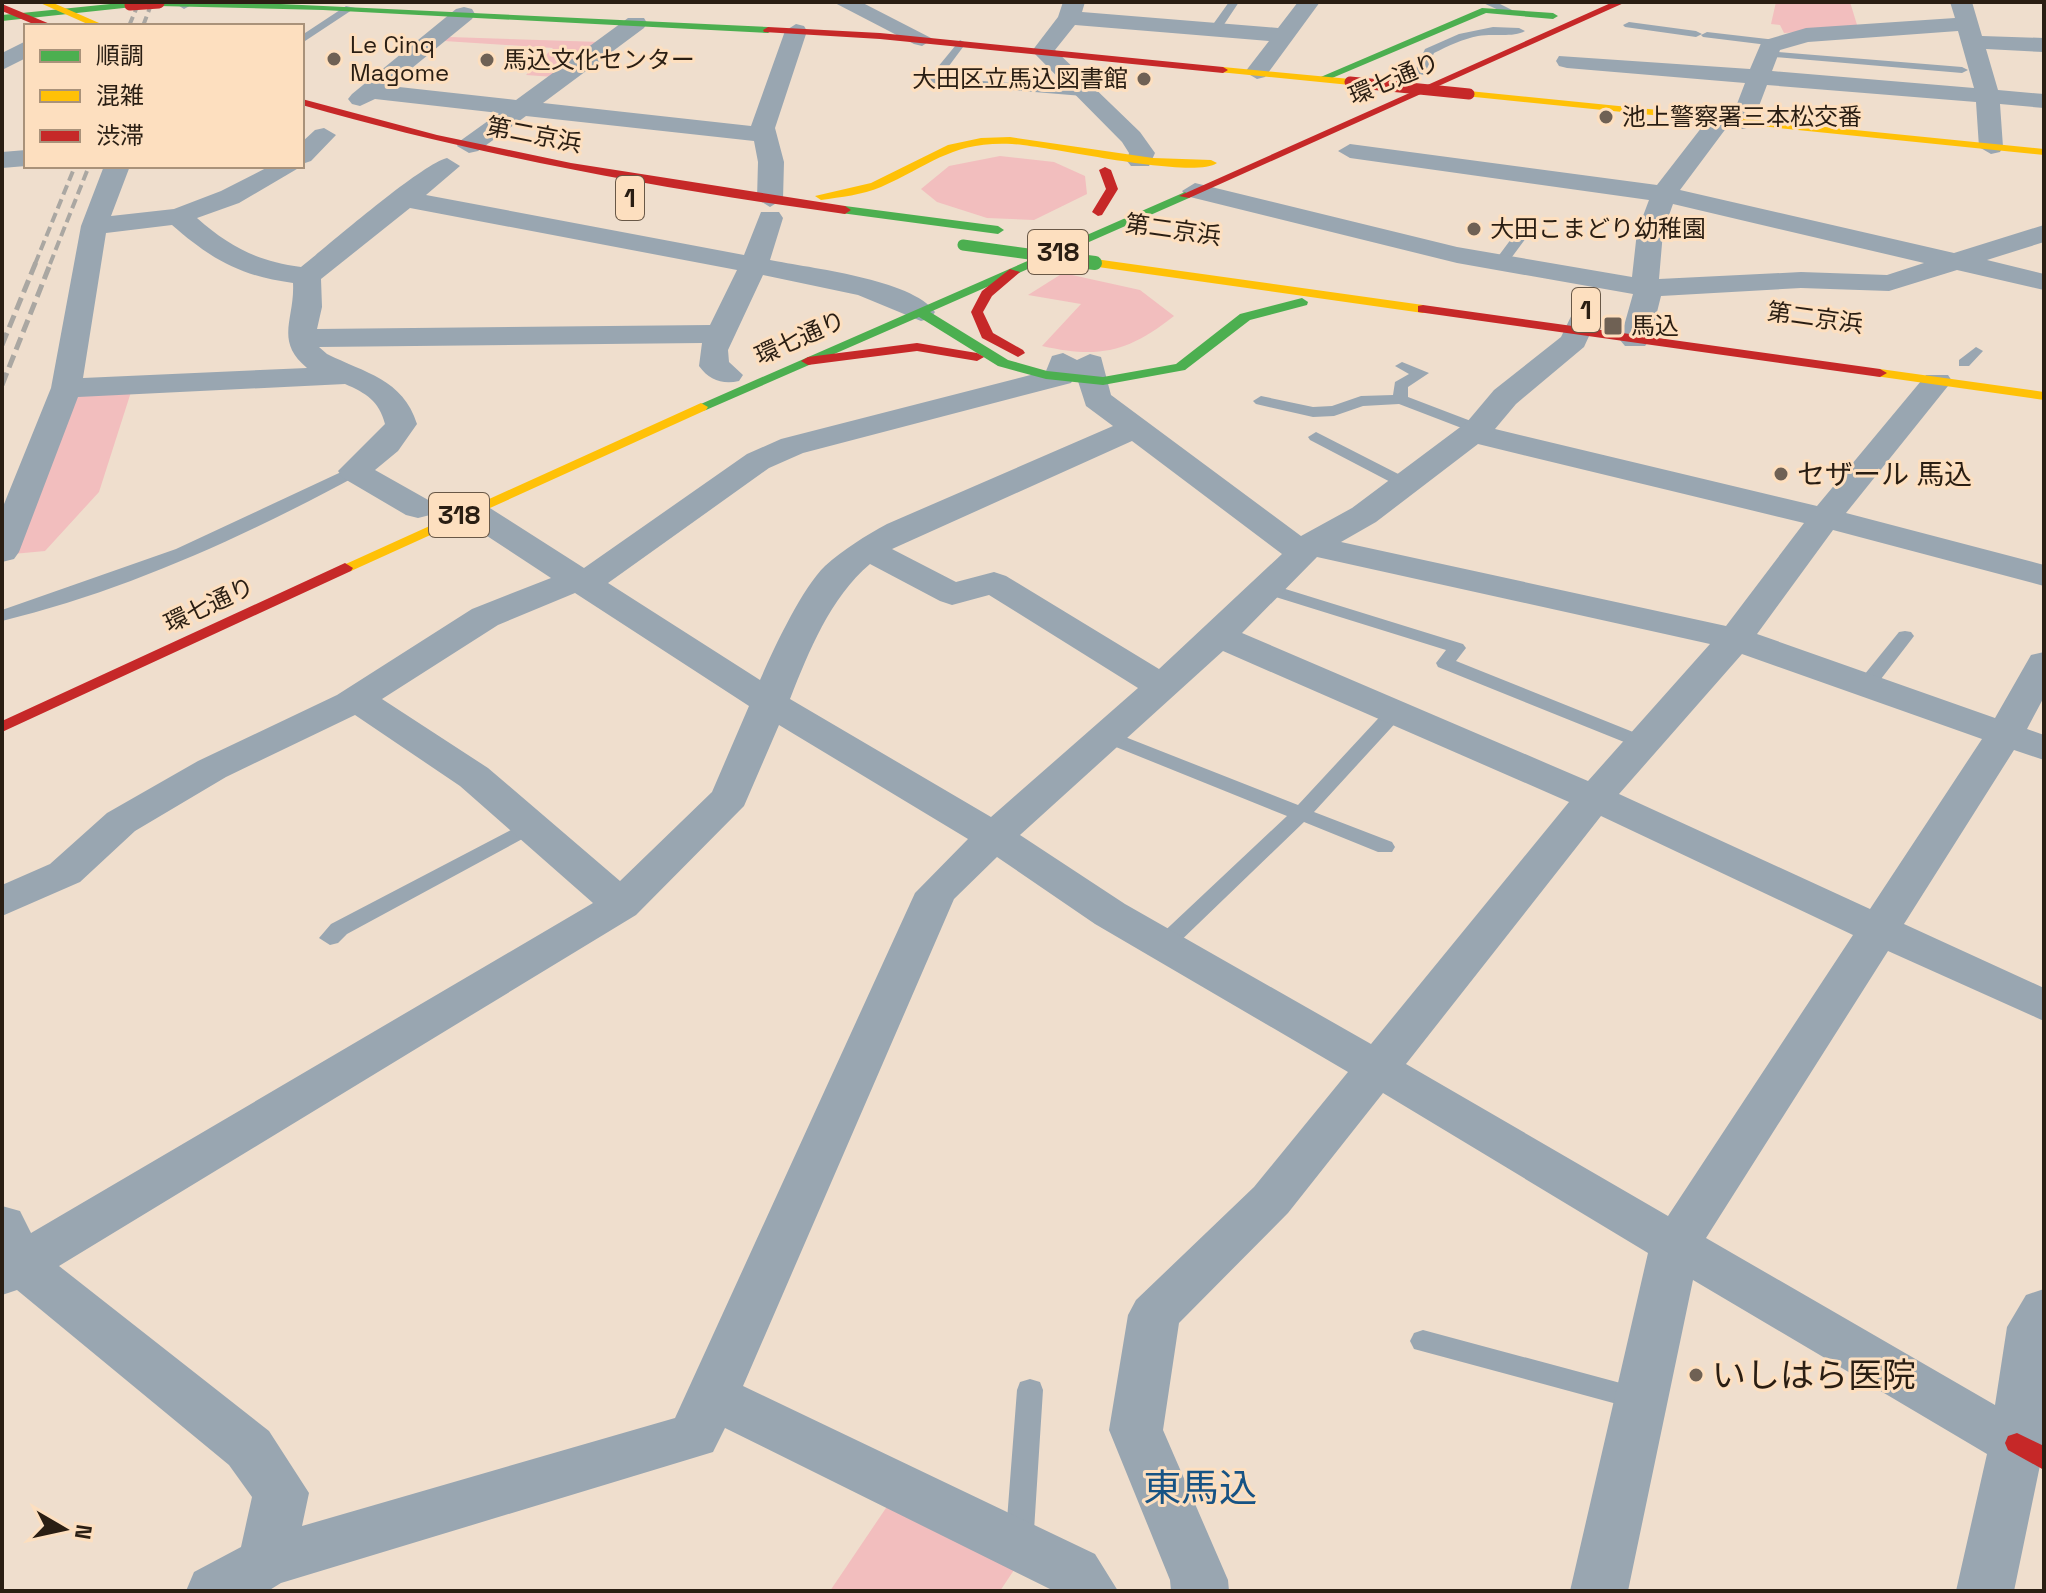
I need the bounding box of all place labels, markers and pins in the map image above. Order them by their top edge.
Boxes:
place label: Le Cinq Magome [350,29,449,88]
place label: 馬込文化センター [503,44,695,75]
marker: Le Cinq Magome [325,50,343,68]
marker: 馬込文化センター [478,51,496,69]
place label: 大田区立馬込図書館 [912,63,1128,94]
marker: 大田区立馬込図書館 [1135,70,1153,88]
place label: 池上警察署三本松交番 [1622,101,1862,132]
marker: 池上警察署三本松交番 [1597,108,1615,126]
place label: 大田こまどり幼稚園 [1490,213,1706,244]
marker: 大田こまどり幼稚園 [1465,220,1483,238]
place label: 馬込 [1631,310,1679,341]
marker: 馬込 [1602,315,1624,337]
place label: セザール 馬込 [1797,456,1972,492]
marker: セザール 馬込 [1772,465,1790,483]
place label: いしはら医院 [1712,1354,1916,1397]
marker: いしはら医院 [1687,1366,1705,1384]

